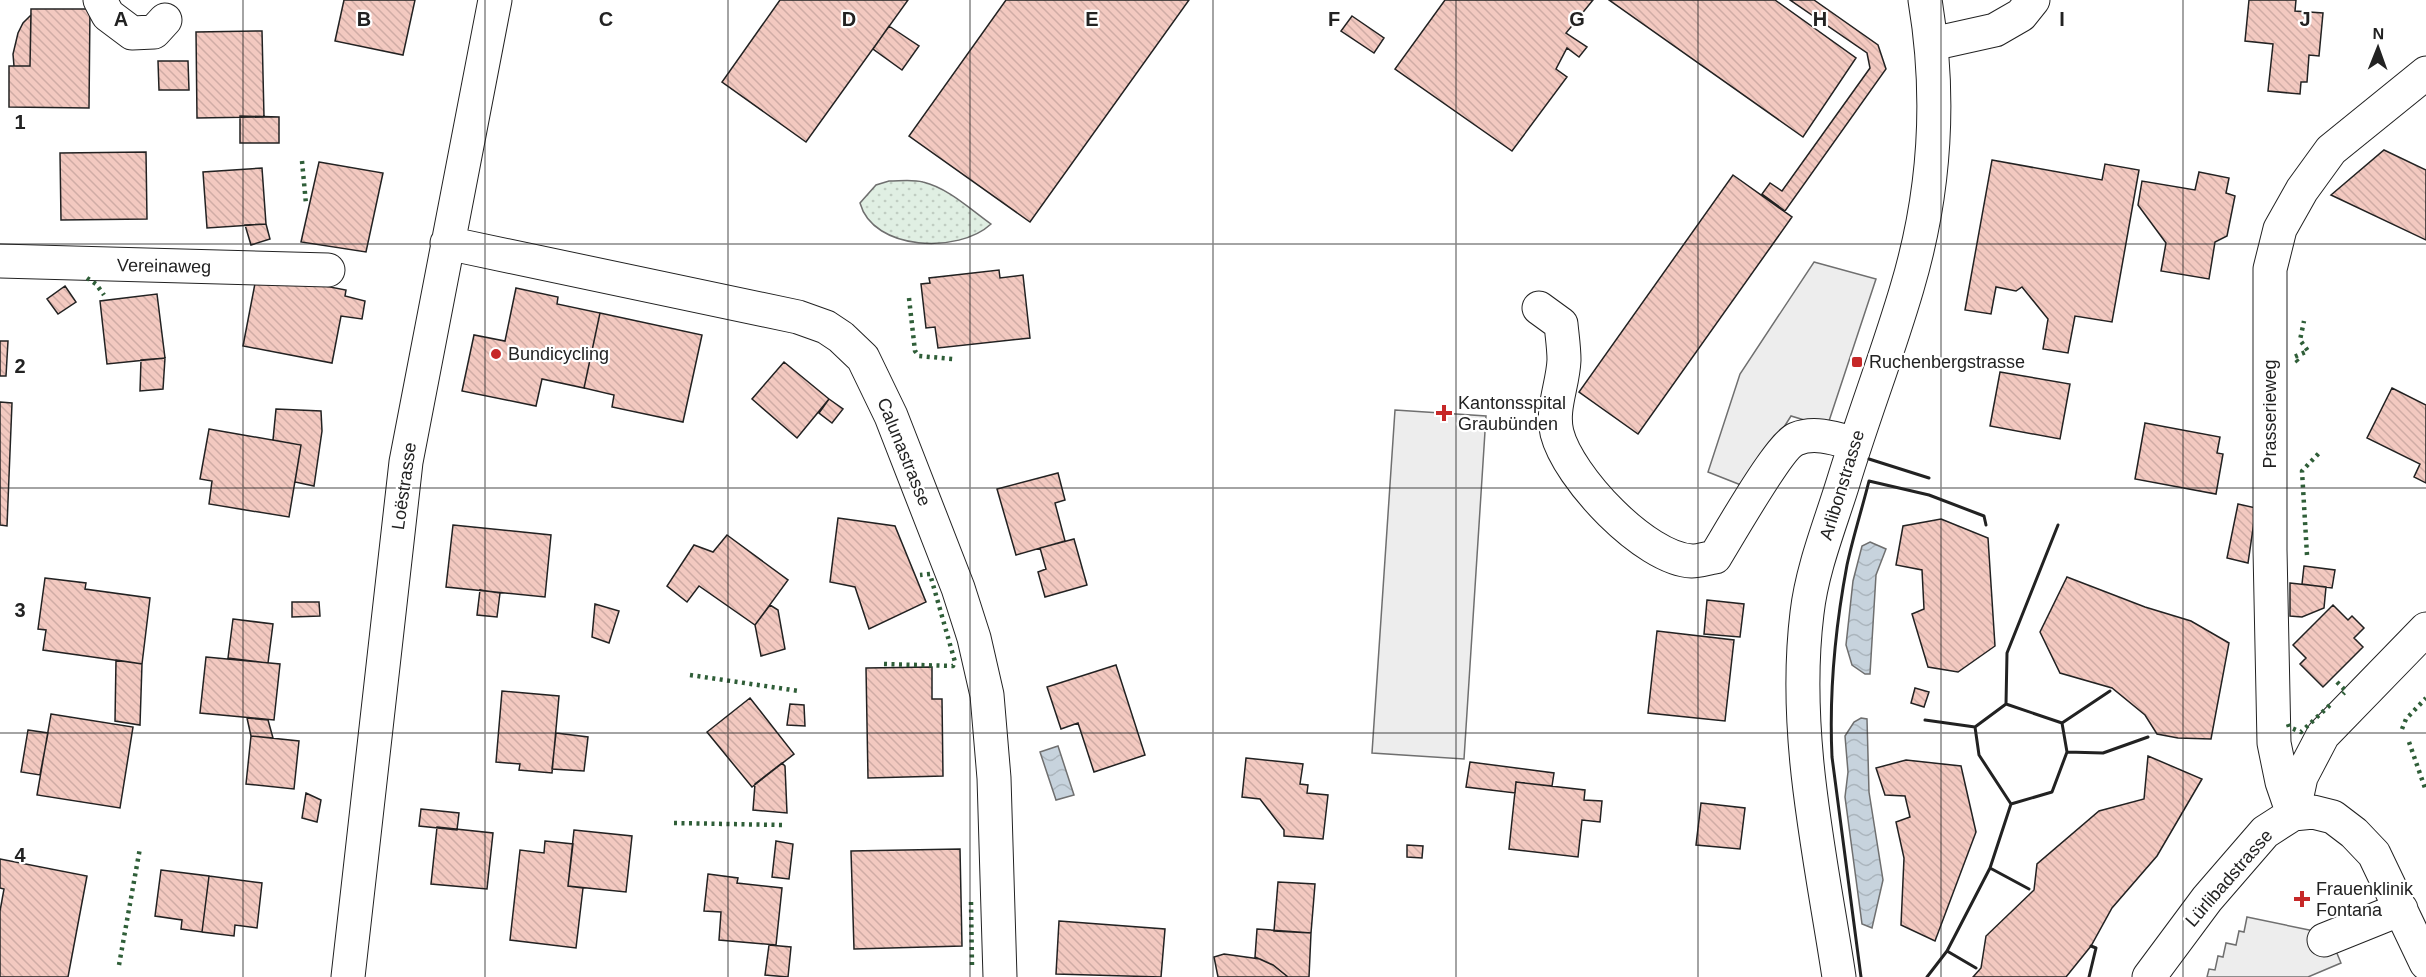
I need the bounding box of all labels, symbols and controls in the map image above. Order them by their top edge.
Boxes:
text: A [114,8,128,30]
text: B [357,8,371,30]
text: C [599,8,613,30]
text: D [842,8,856,30]
text: E [1085,8,1099,30]
text: F [1328,8,1340,30]
text: G [1569,8,1585,30]
text: H [1813,8,1827,30]
text: I [2059,8,2065,30]
text: J [2299,8,2311,30]
north arrow [2348,18,2408,78]
text: N [2372,25,2384,42]
text: 1 [14,111,26,133]
street label: Vereinaweg [117,255,211,277]
place label: Bundicycling [508,344,609,364]
marker: Bundicycling [489,347,503,361]
place label: Ruchenbergstrasse [1869,352,2025,372]
text: 2 [14,355,26,377]
marker: Ruchenbergstrasse [1850,355,1864,369]
street label: Prasserieweg [2260,359,2280,469]
place label: Kantonsspital Graubünden [1458,393,1566,434]
street label: Calunastrasse [873,395,935,509]
marker: Kantonsspital Graubünden [1435,404,1453,422]
street label: Arlibonstrasse [1816,428,1868,542]
street label: Loëstrasse [388,441,420,531]
text: 3 [14,599,26,621]
street label: Lürlibadstrasse [2181,825,2277,931]
text: 4 [14,844,26,866]
place label: Frauenklinik Fontana [2316,879,2414,920]
marker: Frauenklinik Fontana [2293,890,2311,908]

